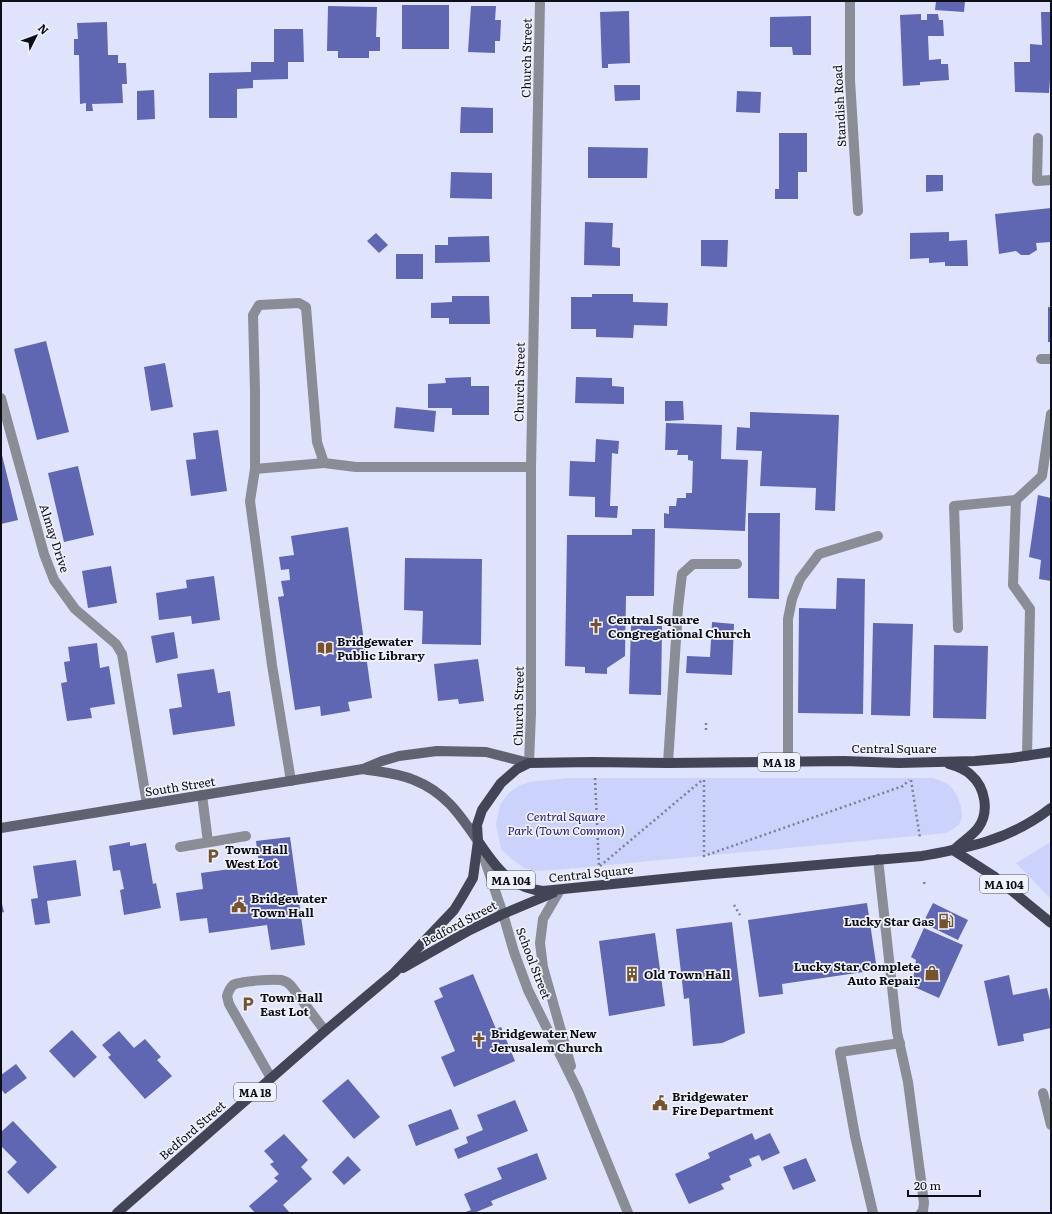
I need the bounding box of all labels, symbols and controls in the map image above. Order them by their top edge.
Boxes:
north arrow [16,16,56,56]
street label: Church Street [516,18,536,98]
text: N [35,20,53,37]
street label: Standish Road [828,64,850,148]
street label: Church Street [509,342,529,422]
street label: Almay Drive [35,501,75,575]
place label: Central Square Congregational Church [608,610,751,642]
church icon: Central Square Congregational Church [587,617,605,635]
place label: Bridgewater Public Library [337,632,425,664]
library icon: Bridgewater Public Library [316,639,334,657]
street label: Church Street [508,666,528,746]
street label: Central Square [851,739,937,757]
road number: MA 18 [758,753,800,771]
street label: South Street [144,772,217,800]
park label: Central Square Park (Town Common) [507,807,625,839]
place label: Town Hall West Lot [225,840,288,872]
parking icon: Town Hall West Lot [204,847,222,865]
street label: Central Square [548,860,634,886]
road number: MA 104 [487,871,535,889]
road number: MA 104 [980,875,1028,893]
place label: Bridgewater Town Hall [251,889,328,921]
public building icon: Bridgewater Town Hall [230,896,248,914]
street label: Bedford Street [418,896,500,950]
place label: Lucky Star Gas [844,912,934,930]
fuel station icon: Lucky Star Gas [937,912,955,930]
street label: School Street [512,924,556,1002]
place label: Lucky Star Complete Auto Repair [794,957,920,989]
shop icon: Lucky Star Complete Auto Repair [923,964,941,982]
building icon: Old Town Hall [623,965,641,983]
place label: Old Town Hall [644,965,731,983]
place label: Town Hall East Lot [260,988,323,1020]
parking icon: Town Hall East Lot [239,995,257,1013]
place label: Bridgewater New Jerusalem Church [491,1024,603,1056]
church icon: Bridgewater New Jerusalem Church [470,1031,488,1049]
road number: MA 18 [234,1083,276,1101]
place label: Bridgewater Fire Department [672,1087,774,1119]
public building icon: Bridgewater Fire Department [651,1094,669,1112]
street label: Bedford Street [155,1096,229,1164]
scale bar [908,1172,980,1198]
text: 20 m [914,1176,941,1194]

